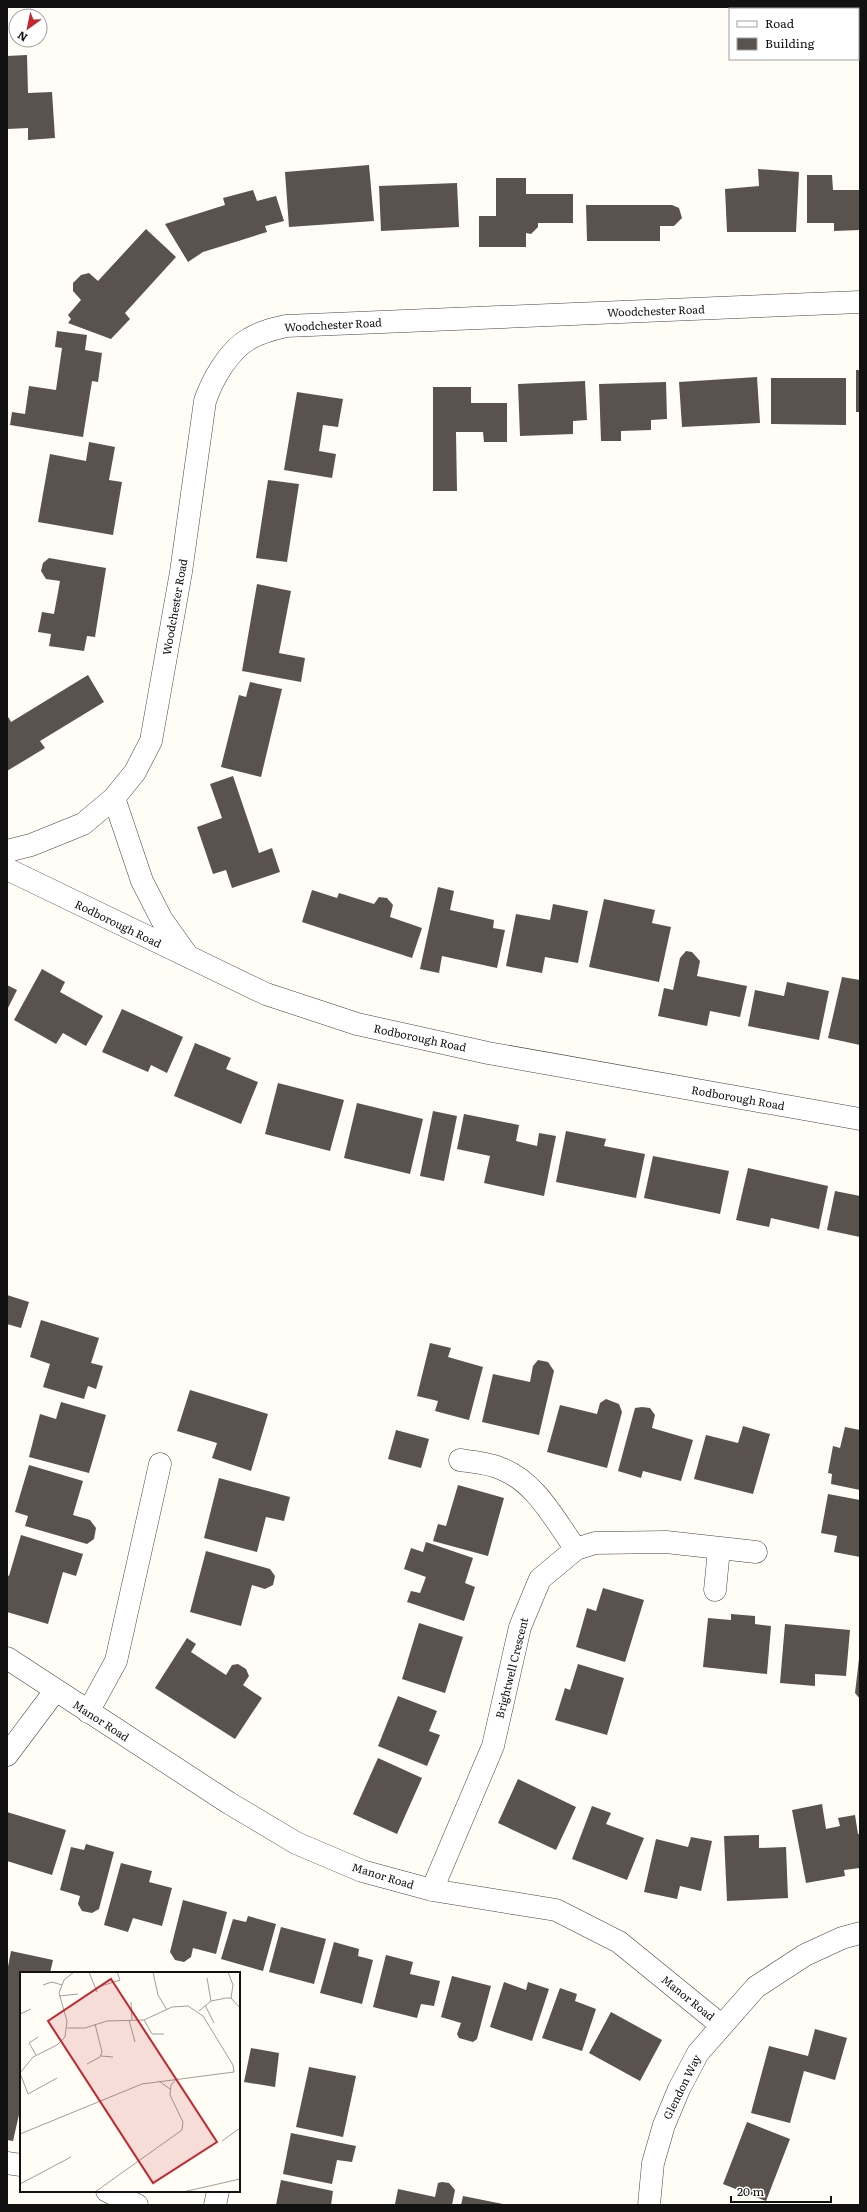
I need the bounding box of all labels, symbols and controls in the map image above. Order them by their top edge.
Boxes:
north arrow [8,8,48,48]
legend [729,8,859,60]
text: Road [765,14,795,32]
text: N [14,28,30,46]
text: Building [765,34,815,52]
street label: Woodchester Road [607,300,705,320]
street label: Woodchester Road [284,313,382,335]
street label: Woodchester Road [158,557,190,656]
street label: Rodborough Road [72,895,165,951]
street label: Rodborough Road [372,1019,468,1055]
street label: Rodborough Road [690,1081,786,1113]
street label: Brightwell Crescent [491,1615,531,1720]
street label: Manor Road [70,1696,133,1745]
street label: Manor Road [350,1858,417,1892]
street label: Manor Road [659,1971,719,2024]
inset map [20,1972,240,2192]
street label: Glendon Way [658,2051,704,2122]
scale bar [731,2178,831,2204]
text: 20 m [737,2182,764,2200]

